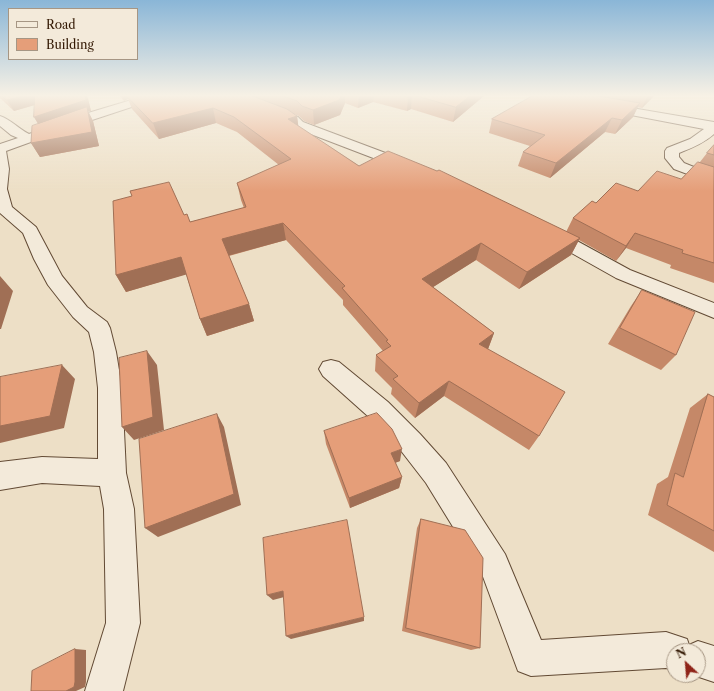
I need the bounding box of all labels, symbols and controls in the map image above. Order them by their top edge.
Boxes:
legend [8,8,138,60]
text: Road [46,17,76,32]
text: Building [46,37,94,52]
north arrow [666,643,706,683]
text: N [674,645,689,662]

